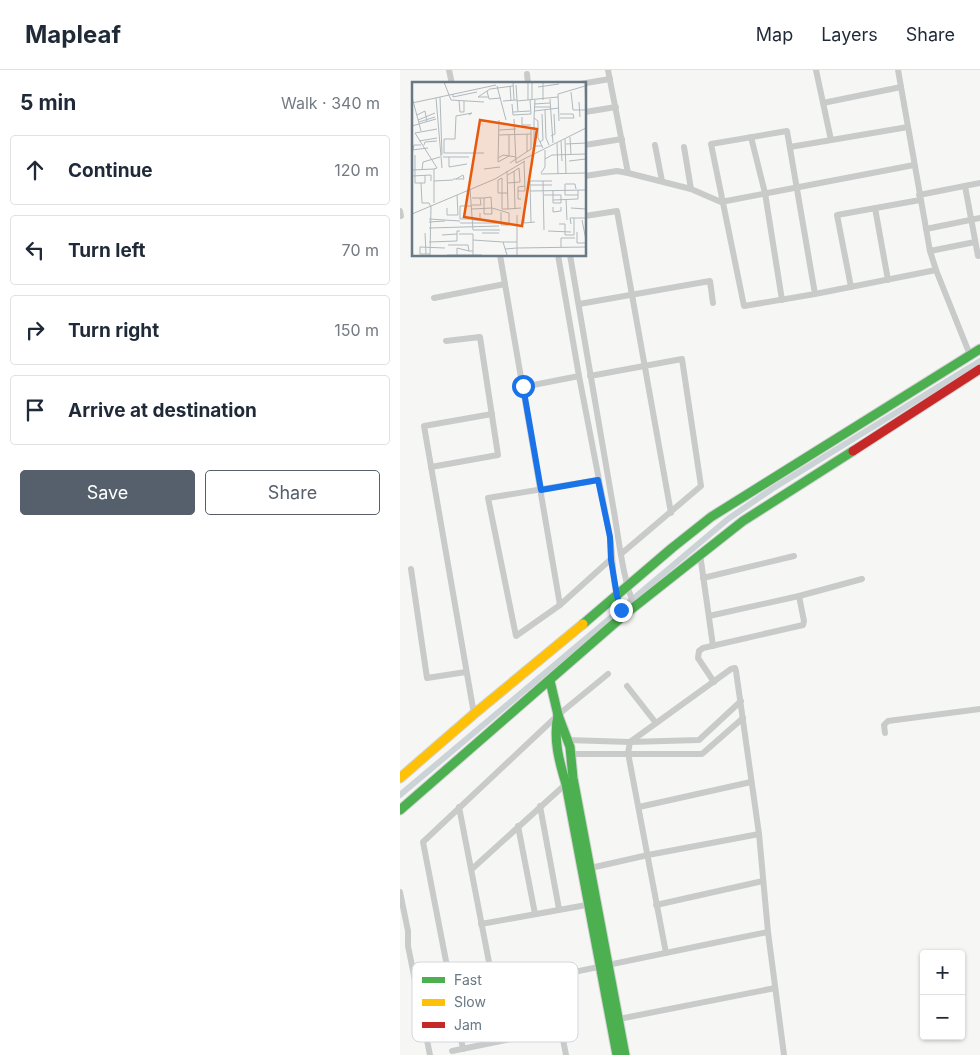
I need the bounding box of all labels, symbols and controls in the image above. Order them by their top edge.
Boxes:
text: Mapleaf [25,20,121,49]
text: Map [756,24,793,45]
text: Layers [821,24,878,45]
text: Share [906,24,955,45]
inset map [412,82,586,256]
text: 5 min [20,90,76,115]
text: Walk · 340 m [281,93,380,113]
icon: ahead [21,156,49,184]
text: Continue [68,159,153,182]
text: 120 m [334,160,379,180]
icon: left [21,236,49,264]
text: Turn left [68,239,146,262]
text: 70 m [342,240,379,260]
icon: right [21,316,49,344]
text: Turn right [68,319,159,342]
text: 150 m [334,320,379,340]
route start [512,375,535,398]
icon: arrive [21,396,49,424]
text: Arrive at destination [68,399,257,422]
button: Save [20,470,195,515]
button: Share [205,470,380,515]
route end [610,599,633,622]
map controls [920,950,965,1040]
button: + [920,950,965,995]
legend [412,962,578,1042]
text: Fast [454,971,482,988]
text: Slow [454,993,486,1010]
button: − [920,995,965,1040]
text: Jam [454,1016,482,1033]

